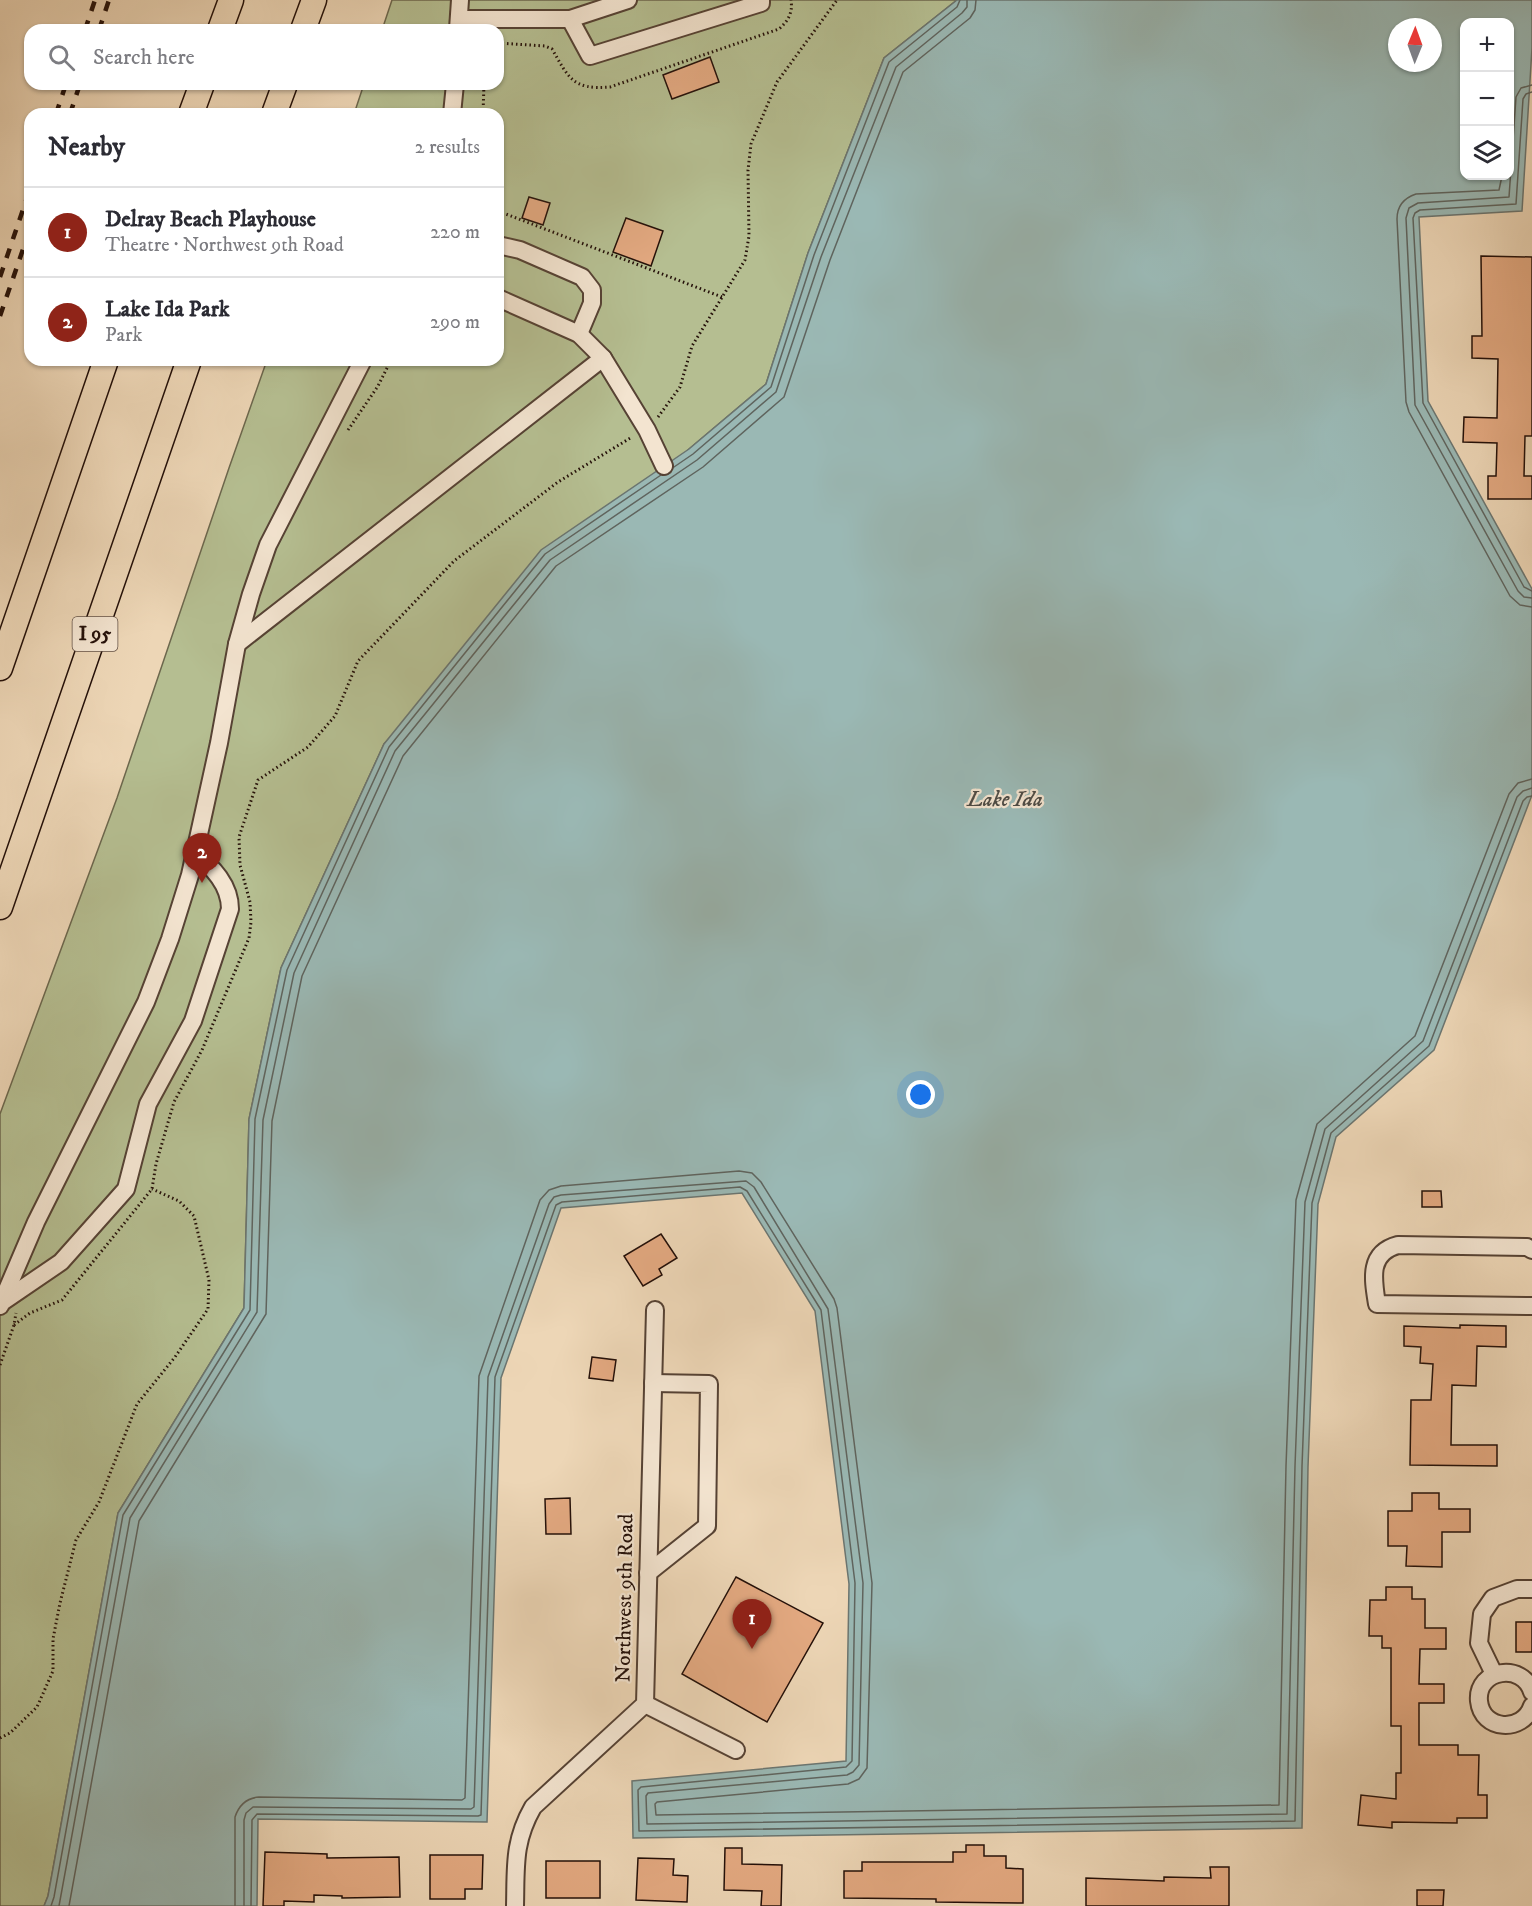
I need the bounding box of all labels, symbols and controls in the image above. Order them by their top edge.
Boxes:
north arrow [1388,18,1442,72]
map controls [1460,18,1514,180]
button: + [1460,18,1514,72]
search box [24,24,504,90]
icon: search [45,41,78,74]
text: Search here [93,44,195,71]
button: − [1460,72,1514,126]
button: layers [1460,126,1514,180]
text: Nearby [48,131,125,164]
text: 2 results [415,135,480,160]
text: Delray Beach Playhouse [105,206,316,233]
text: 1 [64,220,71,245]
text: 220 m [430,220,480,245]
text: Theatre · Northwest 9th Road [105,233,344,258]
text: Lake Ida Park [105,296,230,323]
text: 2 [63,310,72,335]
text: 290 m [430,310,480,335]
text: Park [105,323,142,348]
road number: I 95 [72,617,118,651]
water label: Lake Ida [965,786,1043,813]
pin: 2 [182,834,222,883]
your location [906,1080,935,1109]
street label: Northwest 9th Road [611,1513,639,1683]
pin: 1 [732,1600,771,1649]

